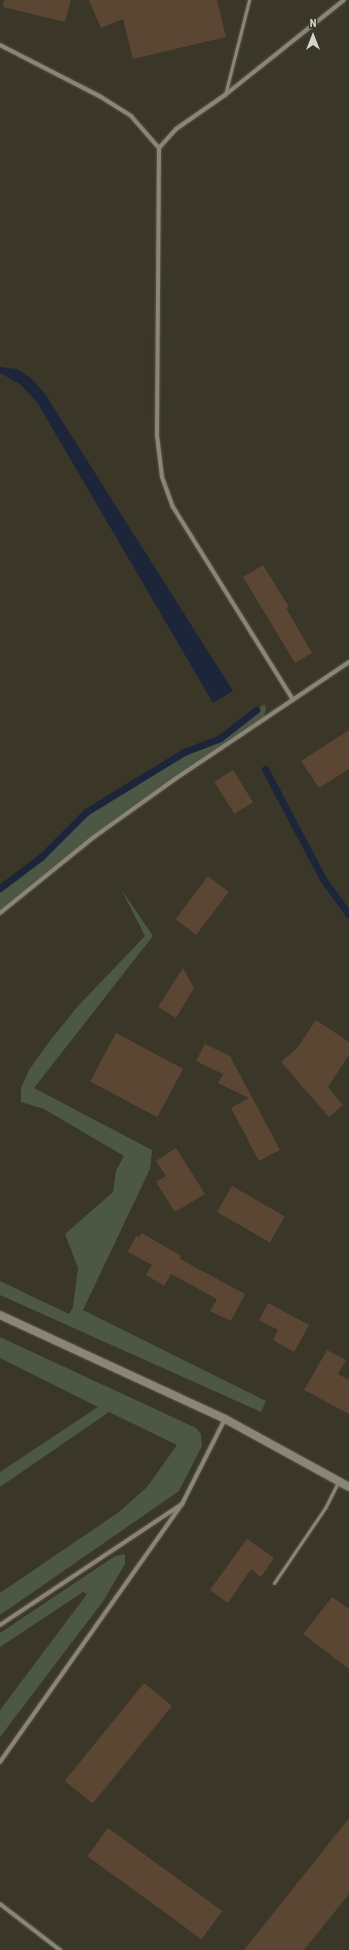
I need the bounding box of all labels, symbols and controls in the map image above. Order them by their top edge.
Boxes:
north arrow [293,16,333,56]
text: N [310,17,316,30]

